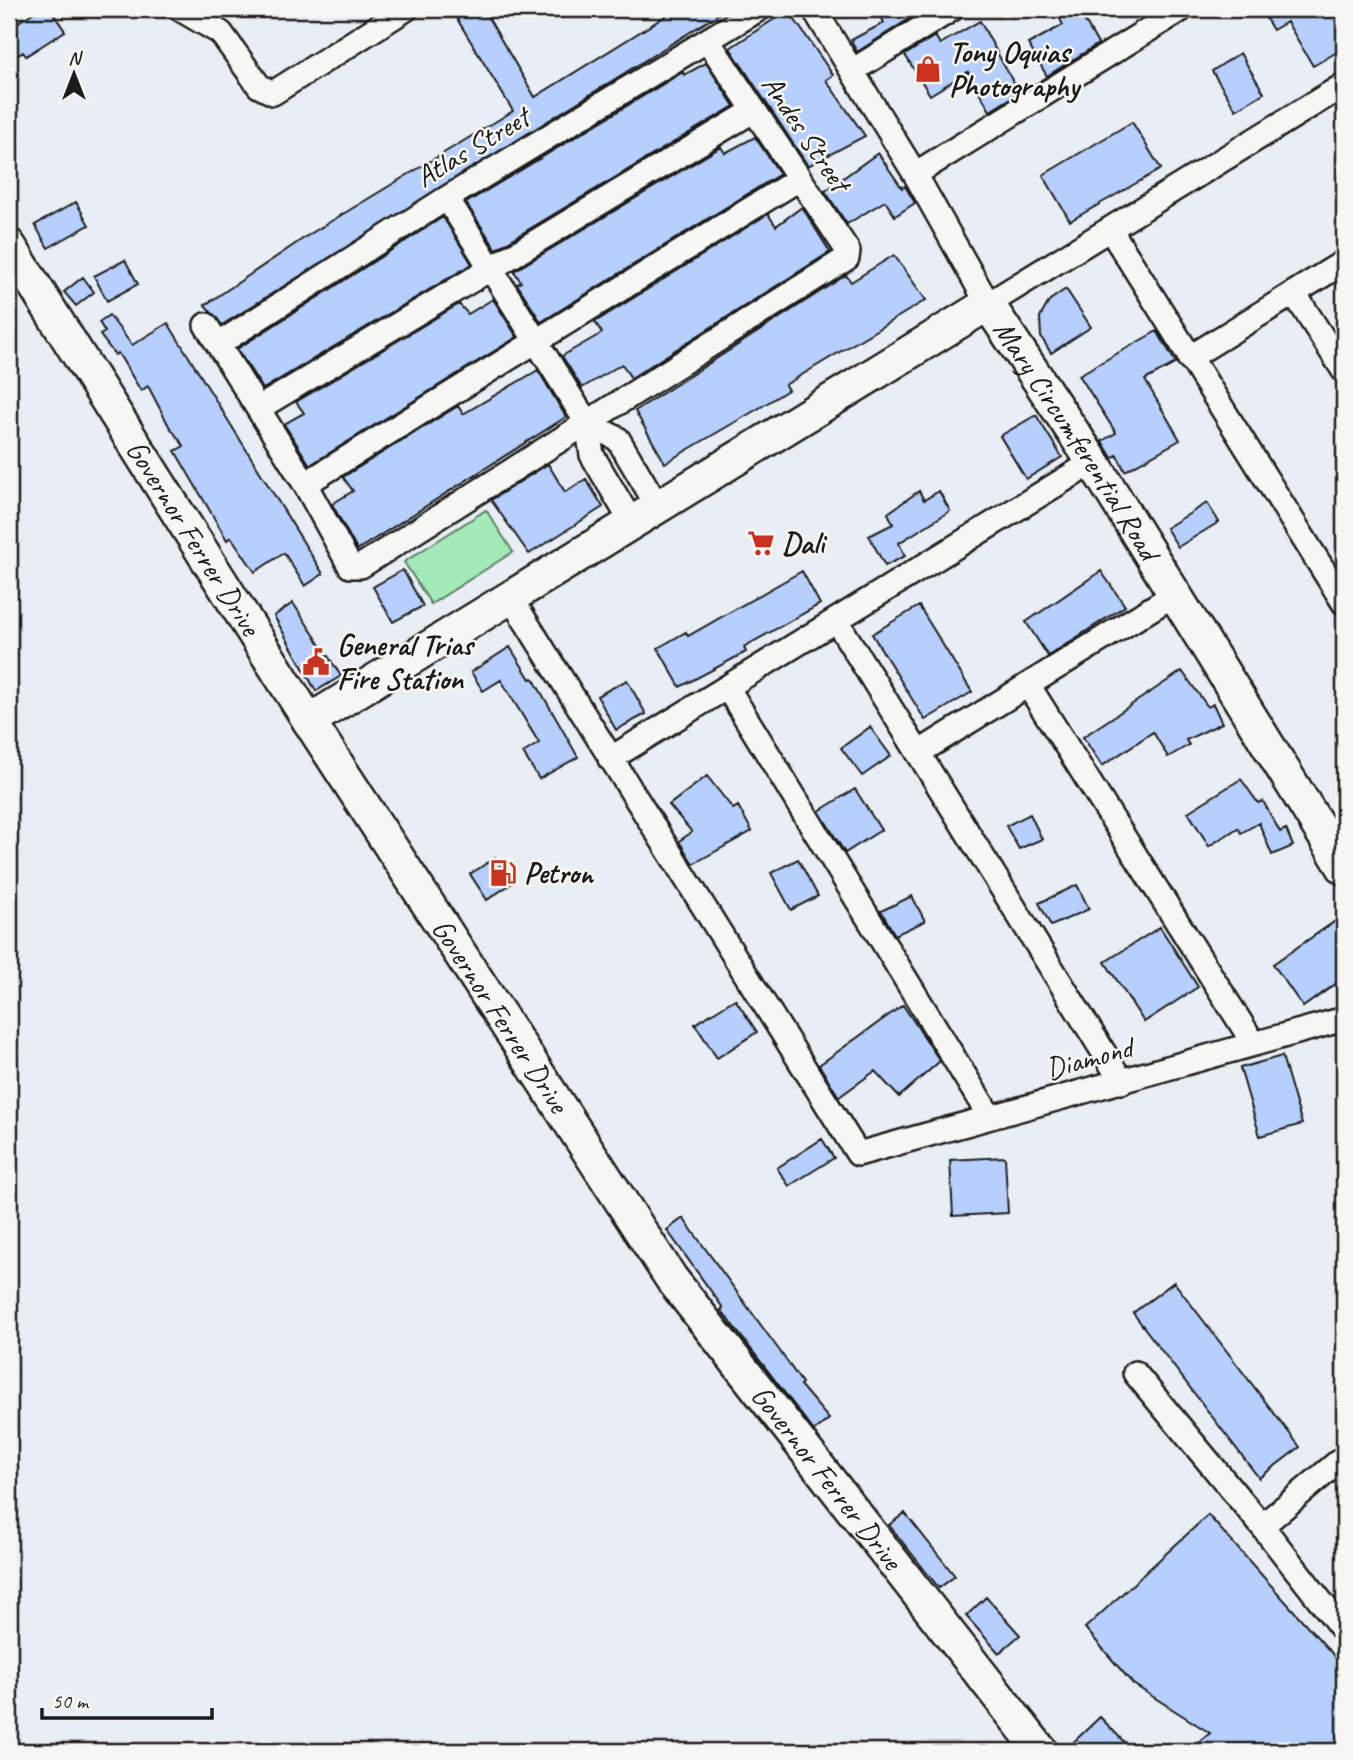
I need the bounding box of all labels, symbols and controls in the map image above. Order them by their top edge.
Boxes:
place label: Tony Oquias Photography [949,33,1082,105]
north arrow [38,38,108,108]
text: N [68,46,83,70]
shop icon: Tony Oquias Photography [913,54,943,84]
street label: Andes Street [753,67,861,202]
street label: Atlas Street [408,96,539,196]
street label: Mary Circumferential Road [985,313,1170,570]
street label: Governor Ferrer Drive [118,433,270,644]
place label: Dali [782,524,828,562]
supermarket icon: Dali [746,528,776,558]
place label: General Trias Fire Station [337,626,476,698]
public building icon: General Trias Fire Station [301,647,331,677]
place label: Petron [524,854,595,892]
fuel station icon: Petron [488,858,518,888]
street label: Governor Ferrer Drive [424,911,579,1122]
street label: Diamond [1042,1027,1141,1088]
street label: Governor Ferrer Drive [743,1377,912,1579]
scale bar [42,1676,212,1720]
text: 50 m [52,1688,90,1714]

